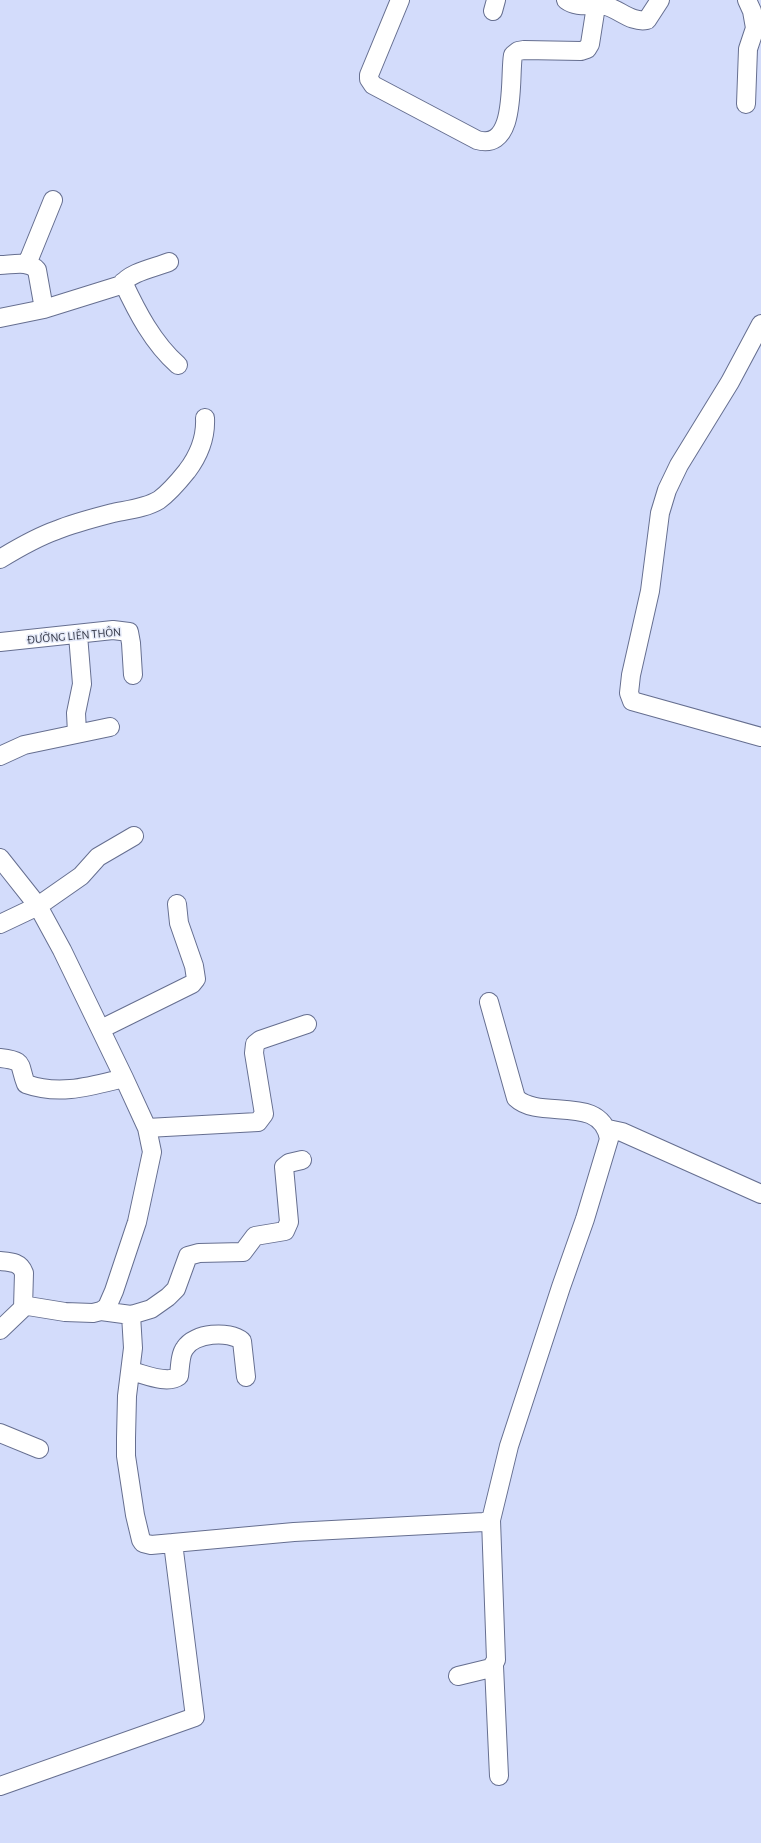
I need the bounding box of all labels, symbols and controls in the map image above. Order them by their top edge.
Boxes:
street label: ĐƯỜNG LIÊN THÔN [26,625,122,647]

